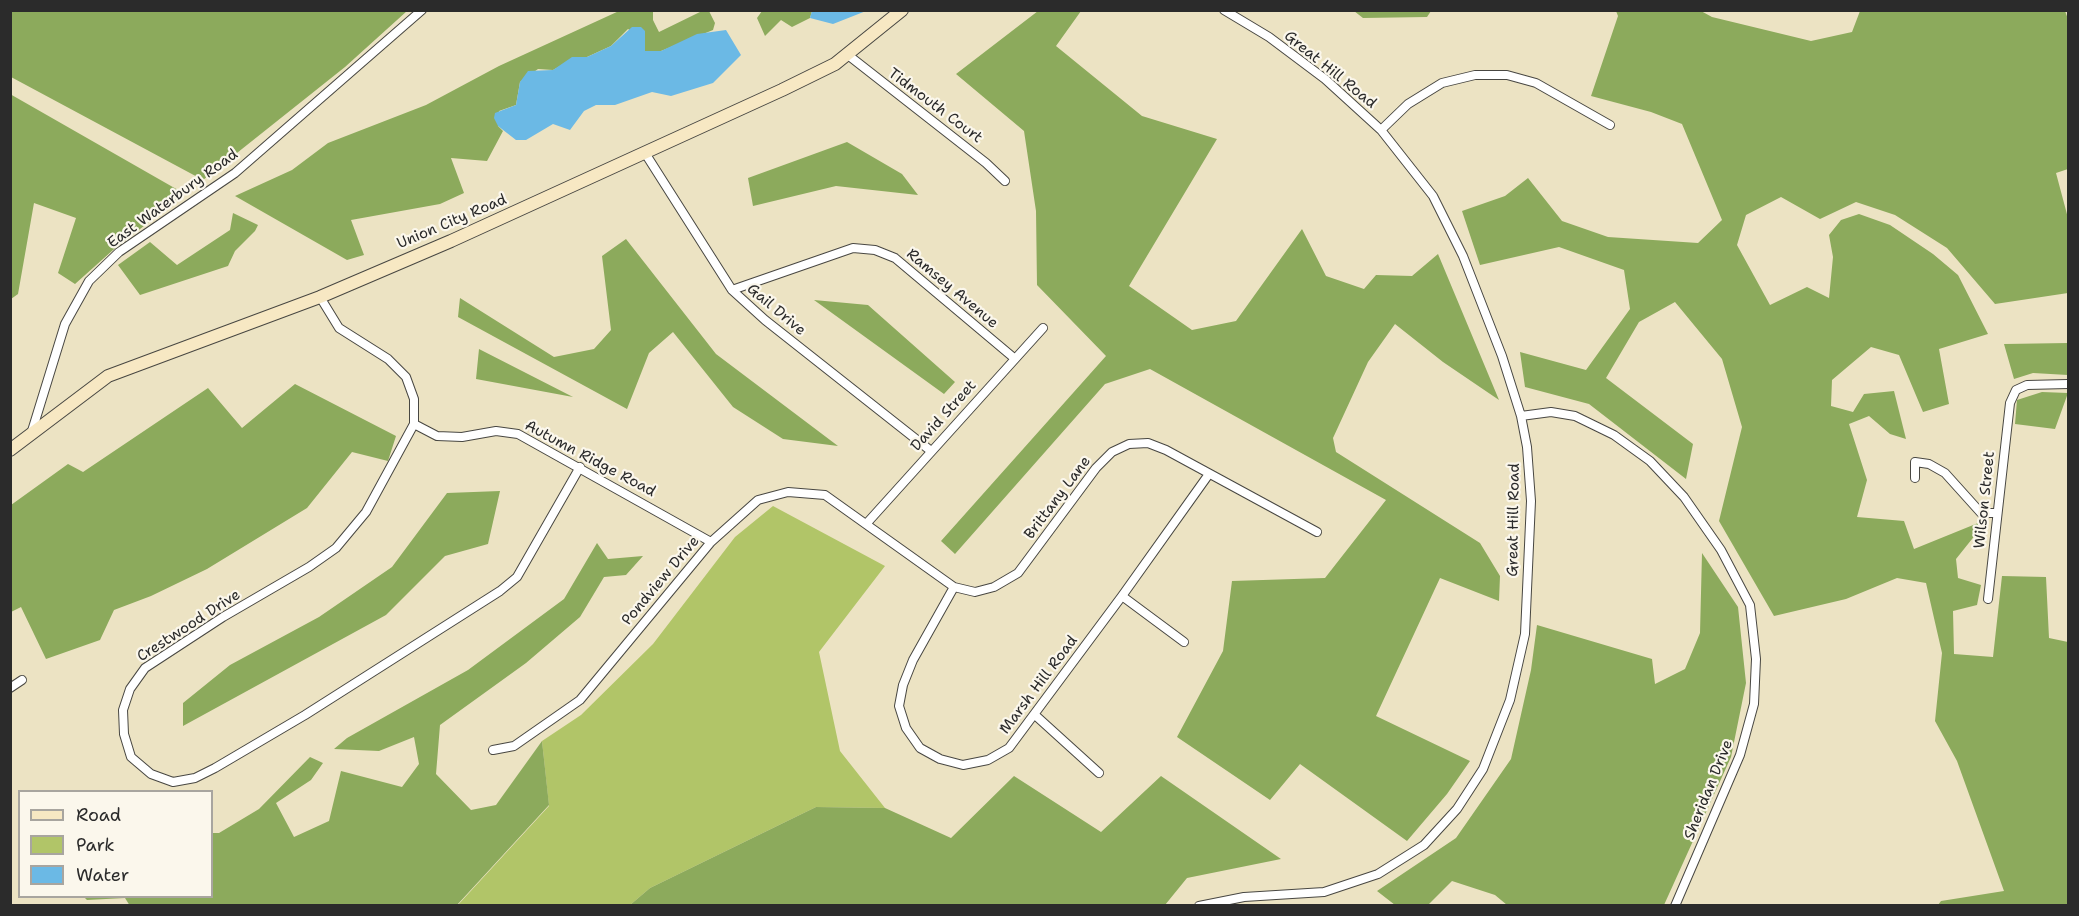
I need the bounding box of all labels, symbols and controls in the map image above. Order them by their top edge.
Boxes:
street label: Great Hill Road [1280,27,1380,113]
street label: Tidmouth Court [884,65,986,147]
street label: East Waterbury Road [104,146,242,252]
street label: Union City Road [395,191,509,253]
street label: Ramsey Avenue [902,245,1002,333]
street label: Gail Drive [743,280,809,340]
street label: David Street [907,377,981,455]
street label: Autumn Ridge Road [522,417,658,501]
street label: Wilson Street [1971,450,1999,550]
street label: Brittany Lane [1021,453,1095,543]
street label: Great Hill Road [1504,463,1524,577]
street label: Pondview Drive [618,533,704,629]
street label: Crestwood Drive [134,586,244,666]
street label: Marsh Hill Road [996,632,1082,738]
street label: Sheridan Drive [1681,737,1737,843]
legend [18,790,213,898]
text: Road [76,803,121,827]
text: Park [76,833,115,857]
text: Water [76,863,129,887]

